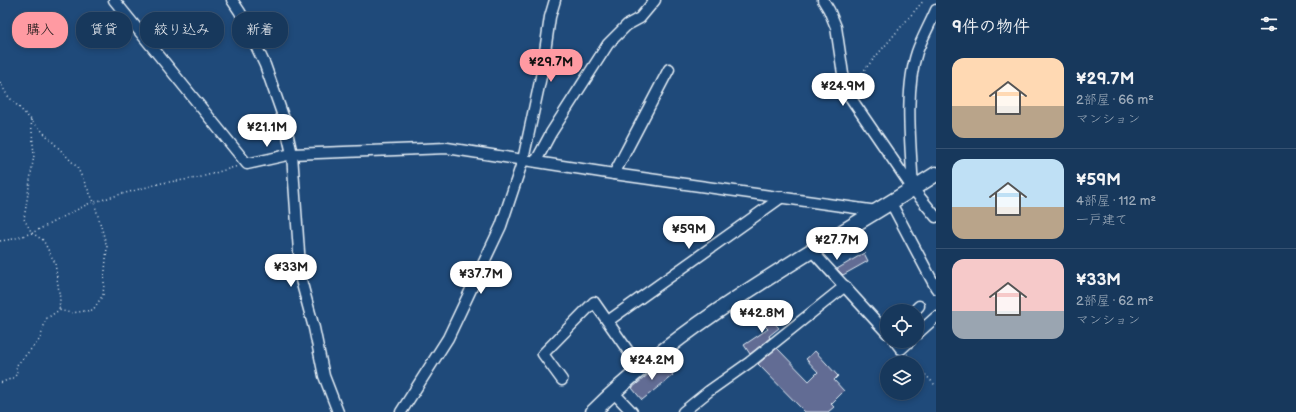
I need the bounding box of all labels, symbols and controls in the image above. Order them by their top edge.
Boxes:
chip: 購入 [12,12,68,48]
chip: 賃貸 [76,12,132,48]
chip: 絞り込み [140,12,224,48]
chip: 新着 [232,12,288,48]
icon: filters [1258,13,1280,35]
text: 9件の物件 [952,17,1030,37]
pin: ¥29.7M [518,49,584,83]
text: ¥29.7M [529,54,573,70]
text: ¥29.7M [1076,69,1134,89]
pin: ¥24.9M [810,73,876,107]
icon: home [984,74,1032,122]
text: ¥24.9M [821,78,865,94]
text: 2部屋 · 66 m² [1076,92,1154,108]
text: マンション [1076,111,1140,127]
pin: ¥21.1M [234,114,300,148]
text: ¥21.1M [247,119,287,135]
text: ¥59M [1076,170,1121,190]
icon: home [984,175,1032,223]
text: 4部屋 · 112 m² [1076,193,1156,209]
text: 一戸建て [1076,212,1128,228]
pin: ¥59M [665,216,713,250]
text: ¥59M [672,221,706,237]
pin: ¥27.7M [804,227,870,261]
text: ¥27.7M [815,232,859,248]
pin: ¥33M [267,254,315,288]
text: ¥33M [274,259,308,275]
pin: ¥37.7M [448,261,514,295]
text: ¥37.7M [459,266,503,282]
text: ¥33M [1076,270,1121,290]
icon: home [984,275,1032,323]
text: 2部屋 · 62 m² [1076,293,1154,309]
pin: ¥42.8M [729,300,795,334]
map controls [880,304,924,400]
button: locate [880,304,924,348]
text: ¥42.8M [739,305,785,321]
text: マンション [1076,312,1140,328]
pin: ¥24.2M [619,347,685,381]
text: ¥24.2M [630,352,674,368]
button: layers [880,356,924,400]

